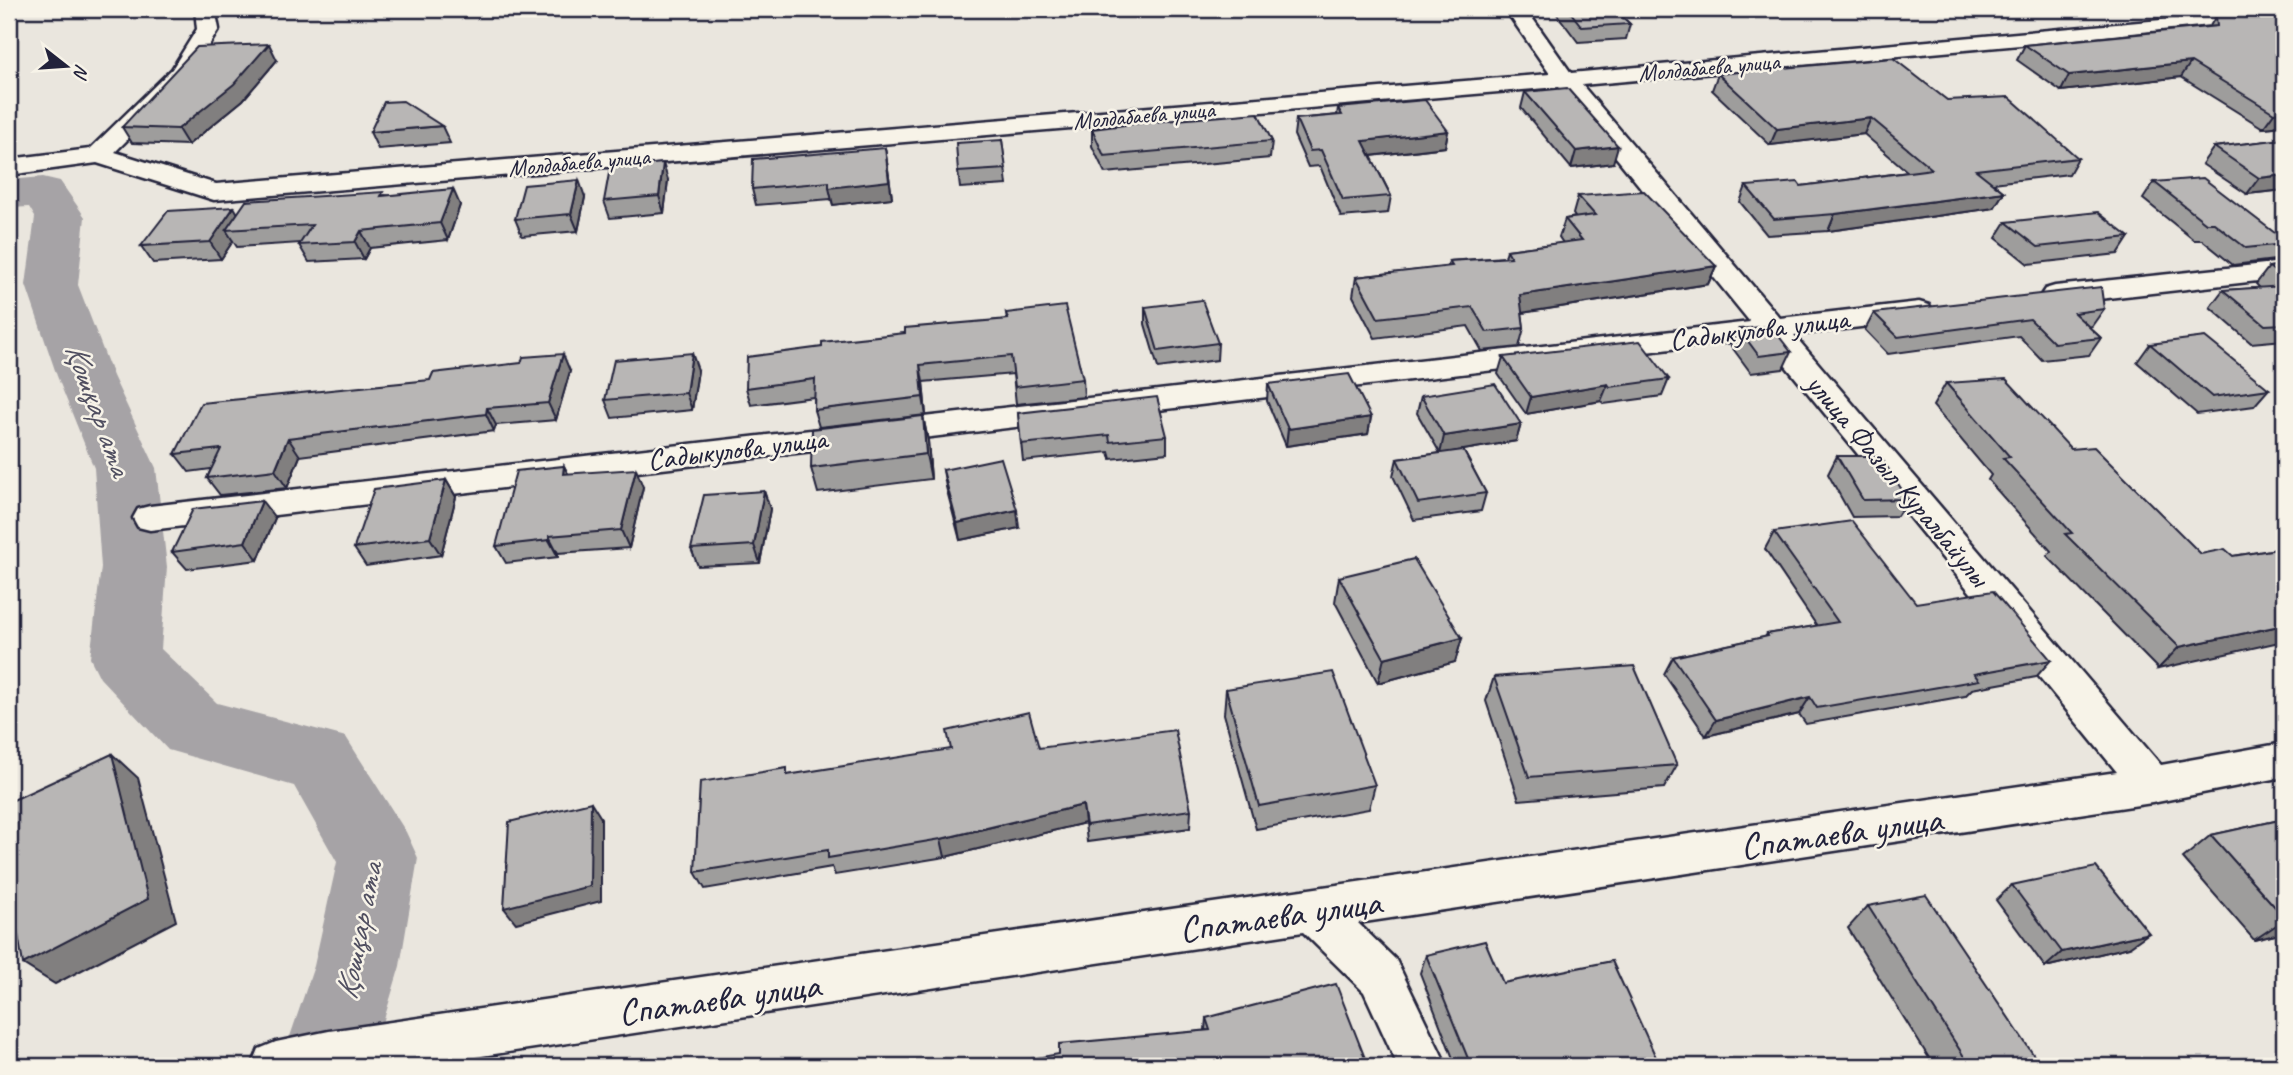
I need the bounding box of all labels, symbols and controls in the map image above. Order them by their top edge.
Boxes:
north arrow [32,32,102,102]
street label: Молдабаева улица [1637,46,1782,88]
text: N [67,62,94,83]
street label: Молдабаева улица [1072,94,1217,136]
street label: Молдабаева улица [507,141,652,183]
street label: Садыкулова улица [1667,299,1854,359]
water label: Қошқар ата [56,337,143,484]
street label: улица Фазыл Куралбайулы [1797,364,2000,596]
street label: Садыкулова улица [645,419,832,479]
street label: Спатаева улица [1737,795,1948,870]
water label: Қошқар ата [325,856,392,1003]
street label: Спатаева улица [1176,878,1387,953]
street label: Спатаева улица [615,961,826,1036]

